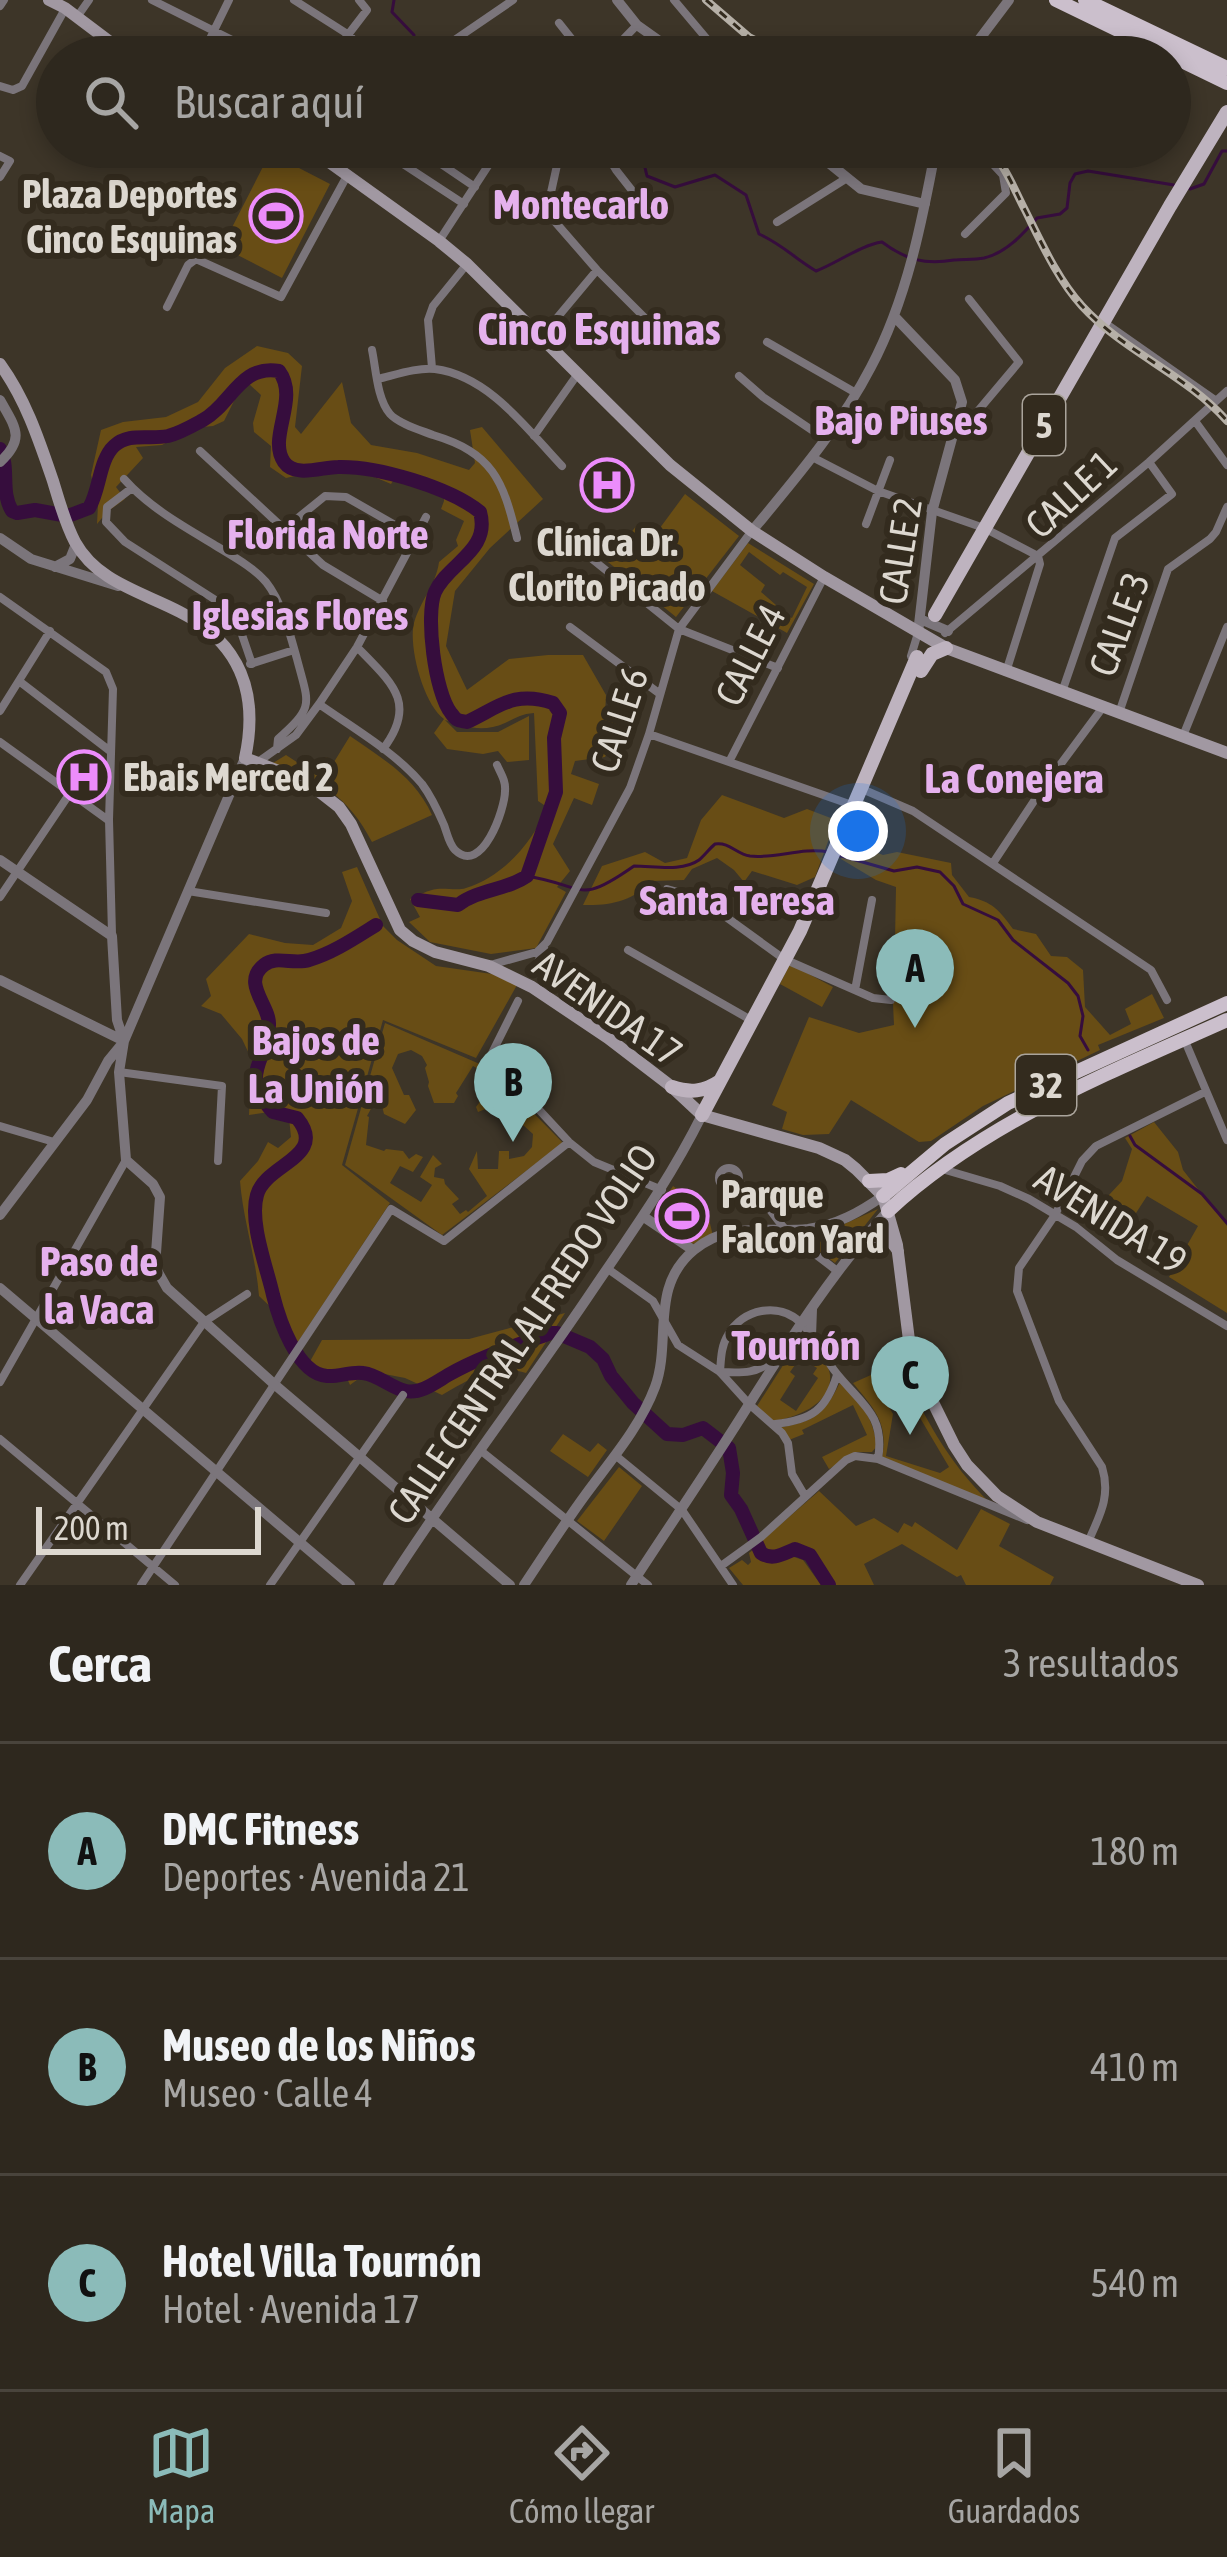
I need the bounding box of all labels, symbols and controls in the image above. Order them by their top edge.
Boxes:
search box [36,36,1191,168]
icon: search [78,69,144,135]
text: Buscar aquí [174,76,364,128]
place label: Plaza Deportes Cinco Esquinas [22,172,237,261]
district label: Montecarlo [493,180,669,228]
sports icon: Plaza Deportes Cinco Esquinas [248,188,304,244]
district label: Cinco Esquinas [477,303,721,355]
road number: 5 [1023,395,1065,455]
district label: Bajo Piuses [814,396,988,444]
street label: CALLE 1 [1017,441,1125,547]
hospital icon: Clínica Dr. Clorito Picado [579,457,635,513]
street label: CALLE 2 [870,495,930,607]
district label: Florida Norte [227,510,429,558]
place label: Clínica Dr. Clorito Picado [508,520,706,609]
street label: CALLE 3 [1080,566,1158,682]
district label: Iglesias Flores [192,591,409,639]
street label: CALLE 4 [706,597,794,713]
street label: CALLE 6 [582,662,656,778]
hospital icon: Ebais Merced 2 [56,749,112,805]
district label: La Conejera [924,754,1104,802]
place label: Ebais Merced 2 [123,755,334,799]
your location [828,801,888,861]
district label: Santa Teresa [639,876,835,924]
pin: A [876,929,954,1028]
street label: AVENIDA 17 [526,941,690,1075]
district label: Bajos de La Unión [248,1016,384,1112]
pin: B [474,1043,552,1142]
road number: 32 [1016,1055,1076,1115]
street label: CALLE CENTRAL ALFREDO VOLIO [379,1136,665,1532]
street label: AVENIDA 19 [1027,1155,1195,1283]
place label: Parque Falcon Yard [721,1172,884,1261]
sports icon: Parque Falcon Yard [654,1188,710,1244]
district label: Paso de la Vaca [40,1237,158,1333]
district label: Tournón [732,1321,860,1369]
pin: C [871,1336,949,1435]
scale bar [36,1501,261,1554]
text: 200 m [54,1509,129,1547]
text: Cerca [48,1634,152,1693]
text: 3 resultados [1003,1641,1179,1685]
text: DMC Fitness [162,1803,359,1855]
text: A [77,1829,97,1873]
text: 180 m [1091,1829,1179,1873]
text: Deportes · Avenida 21 [162,1855,470,1899]
text: Museo de los Niños [162,2019,476,2071]
text: B [78,2045,96,2089]
text: 410 m [1091,2045,1179,2089]
text: Museo · Calle 4 [162,2071,373,2115]
text: Hotel Villa Tournón [162,2235,482,2287]
text: C [78,2261,96,2305]
text: 540 m [1091,2261,1179,2305]
text: Hotel · Avenida 17 [162,2287,420,2331]
tab: Mapa [147,2420,215,2530]
tab: Cómo llegar [509,2420,654,2530]
tab: Guardados [948,2420,1080,2530]

